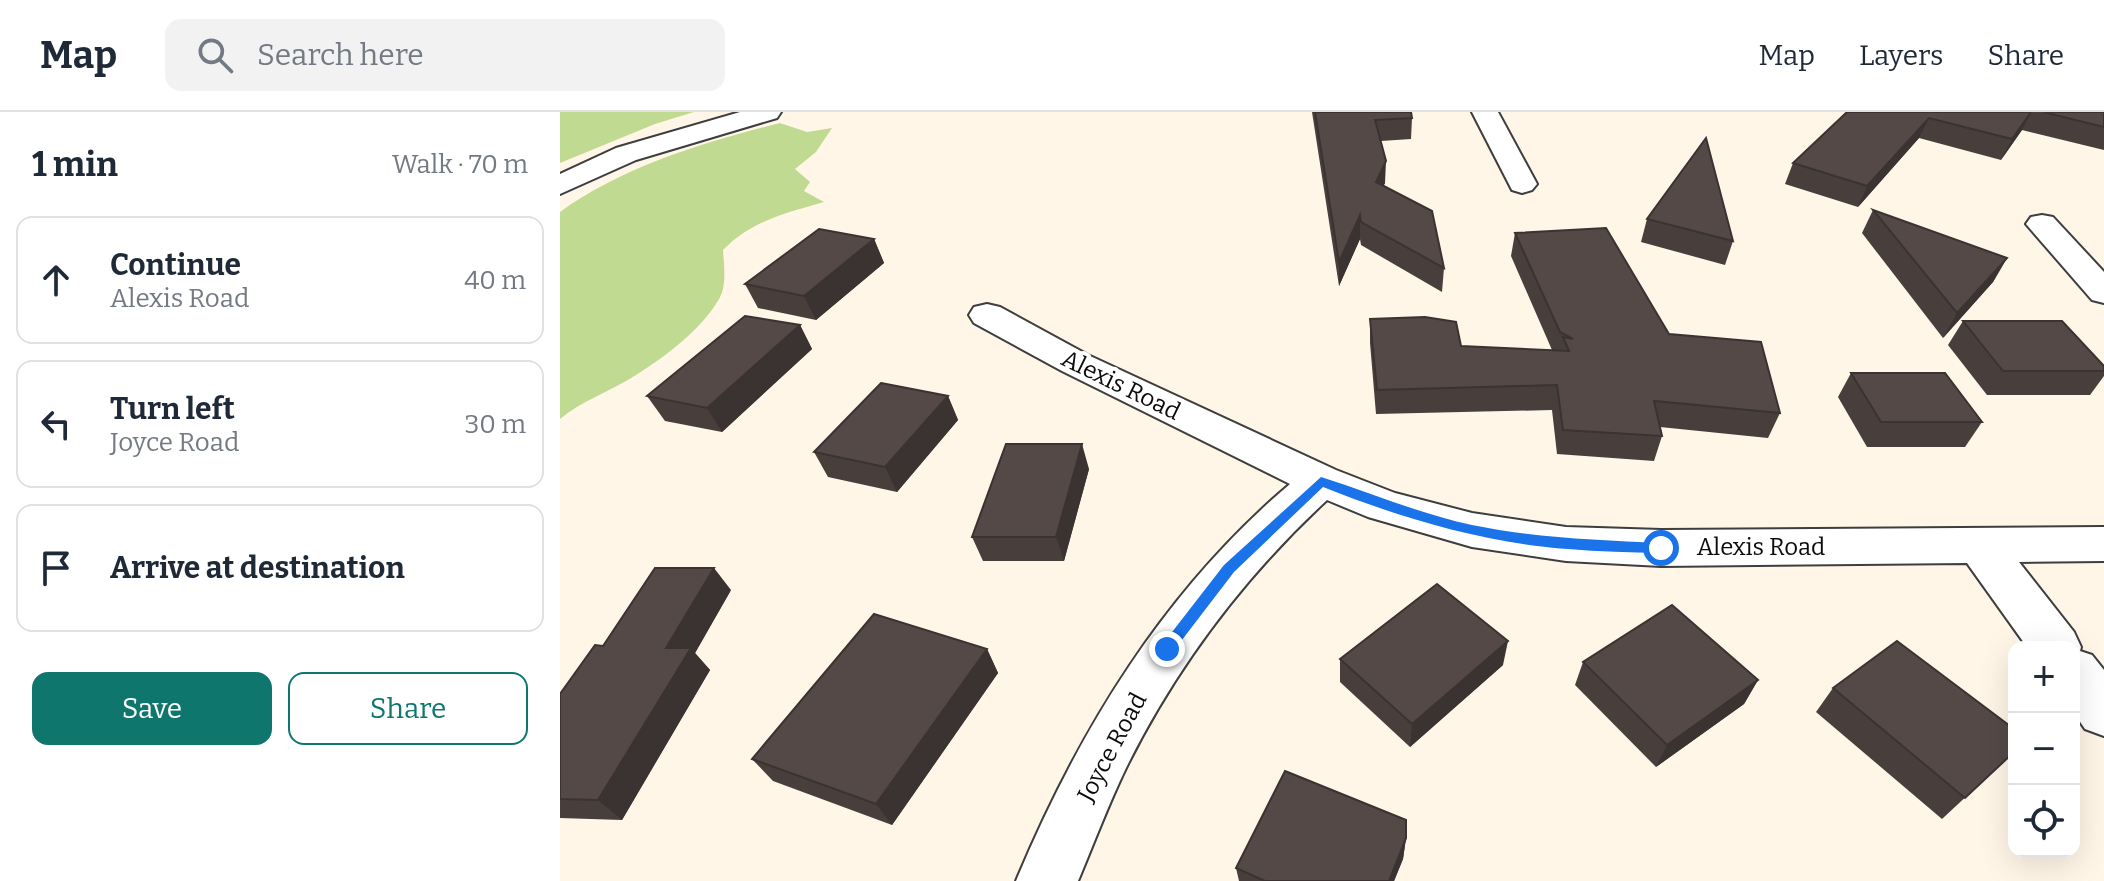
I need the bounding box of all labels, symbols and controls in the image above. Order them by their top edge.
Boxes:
search box [165,19,725,91]
text: Map [40,32,117,78]
icon: search [193,33,237,77]
text: Search here [257,37,424,73]
text: Map [1758,39,1815,72]
text: Layers [1859,39,1943,72]
text: Share [1987,39,2064,72]
text: 1 min [32,144,118,185]
text: Walk · 70 m [392,149,528,180]
text: Continue [110,247,241,283]
icon: ahead [34,258,78,302]
text: 40 m [464,265,526,296]
text: Alexis Road [110,283,249,314]
street label: Alexis Road [1057,344,1185,426]
text: Turn left [110,391,235,427]
icon: left [34,402,78,446]
text: 30 m [465,409,526,440]
text: Joyce Road [110,427,239,458]
route start [1643,530,1679,566]
street label: Alexis Road [1697,533,1825,561]
icon: arrive [34,546,78,590]
text: Arrive at destination [110,550,405,586]
route end [1149,631,1185,667]
map controls [2008,641,2080,857]
button: + [2008,641,2080,713]
button: Save [32,672,272,745]
button: Share [288,672,528,745]
street label: Joyce Road [1071,688,1152,807]
button: − [2008,713,2080,785]
button: locate [2008,785,2080,857]

